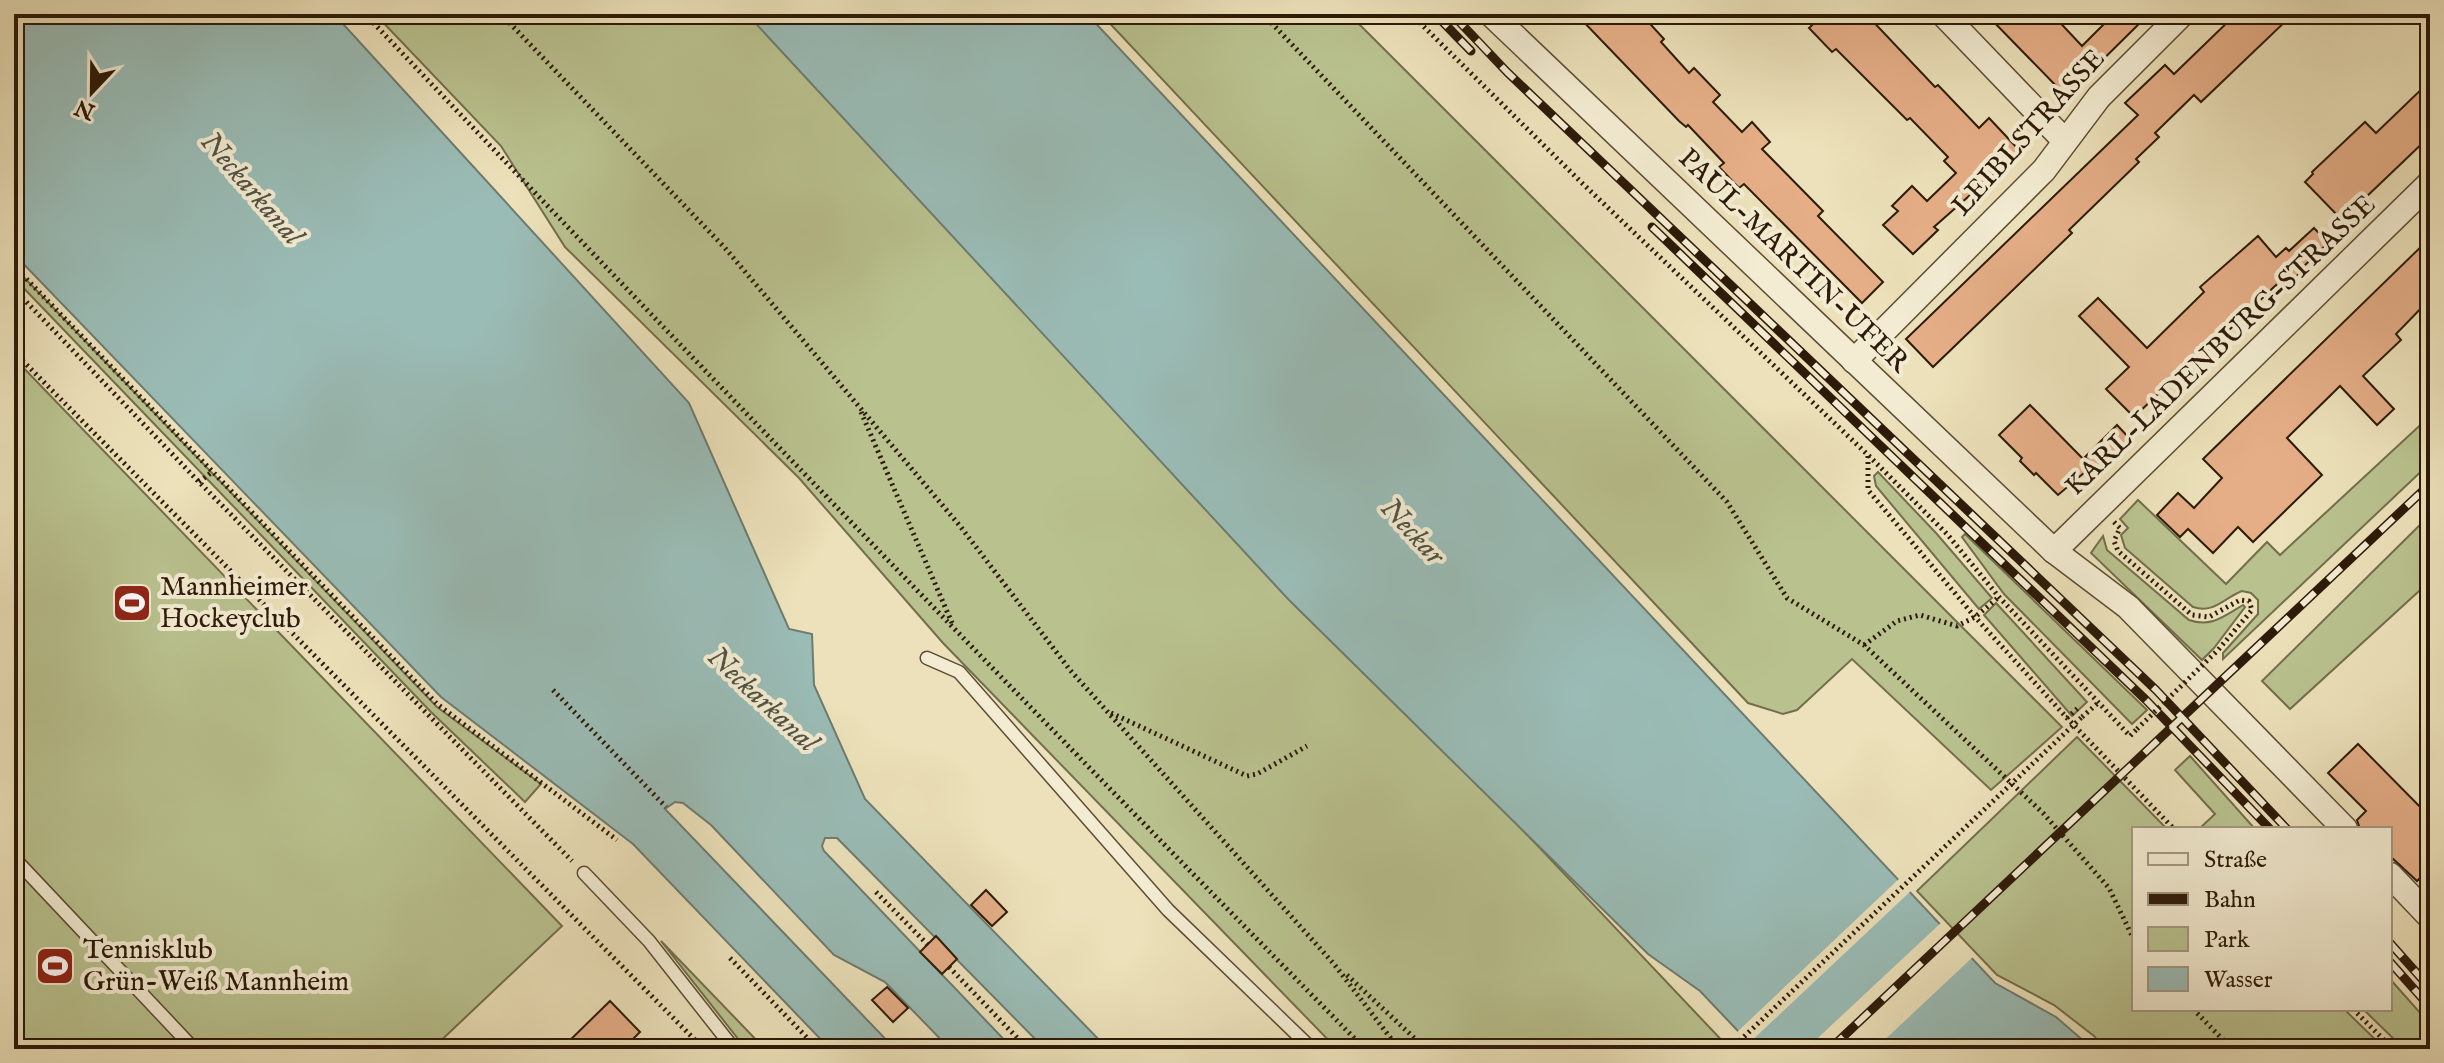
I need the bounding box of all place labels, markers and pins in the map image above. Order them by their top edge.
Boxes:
place label: Mannheimer Hockeyclub [160,570,308,637]
sports icon: Mannheimer Hockeyclub [111,582,153,624]
place label: Tennisklub Grün-Weiß Mannheim [83,933,349,1000]
sports icon: Tennisklub Grün-Weiß Mannheim [34,945,76,987]

